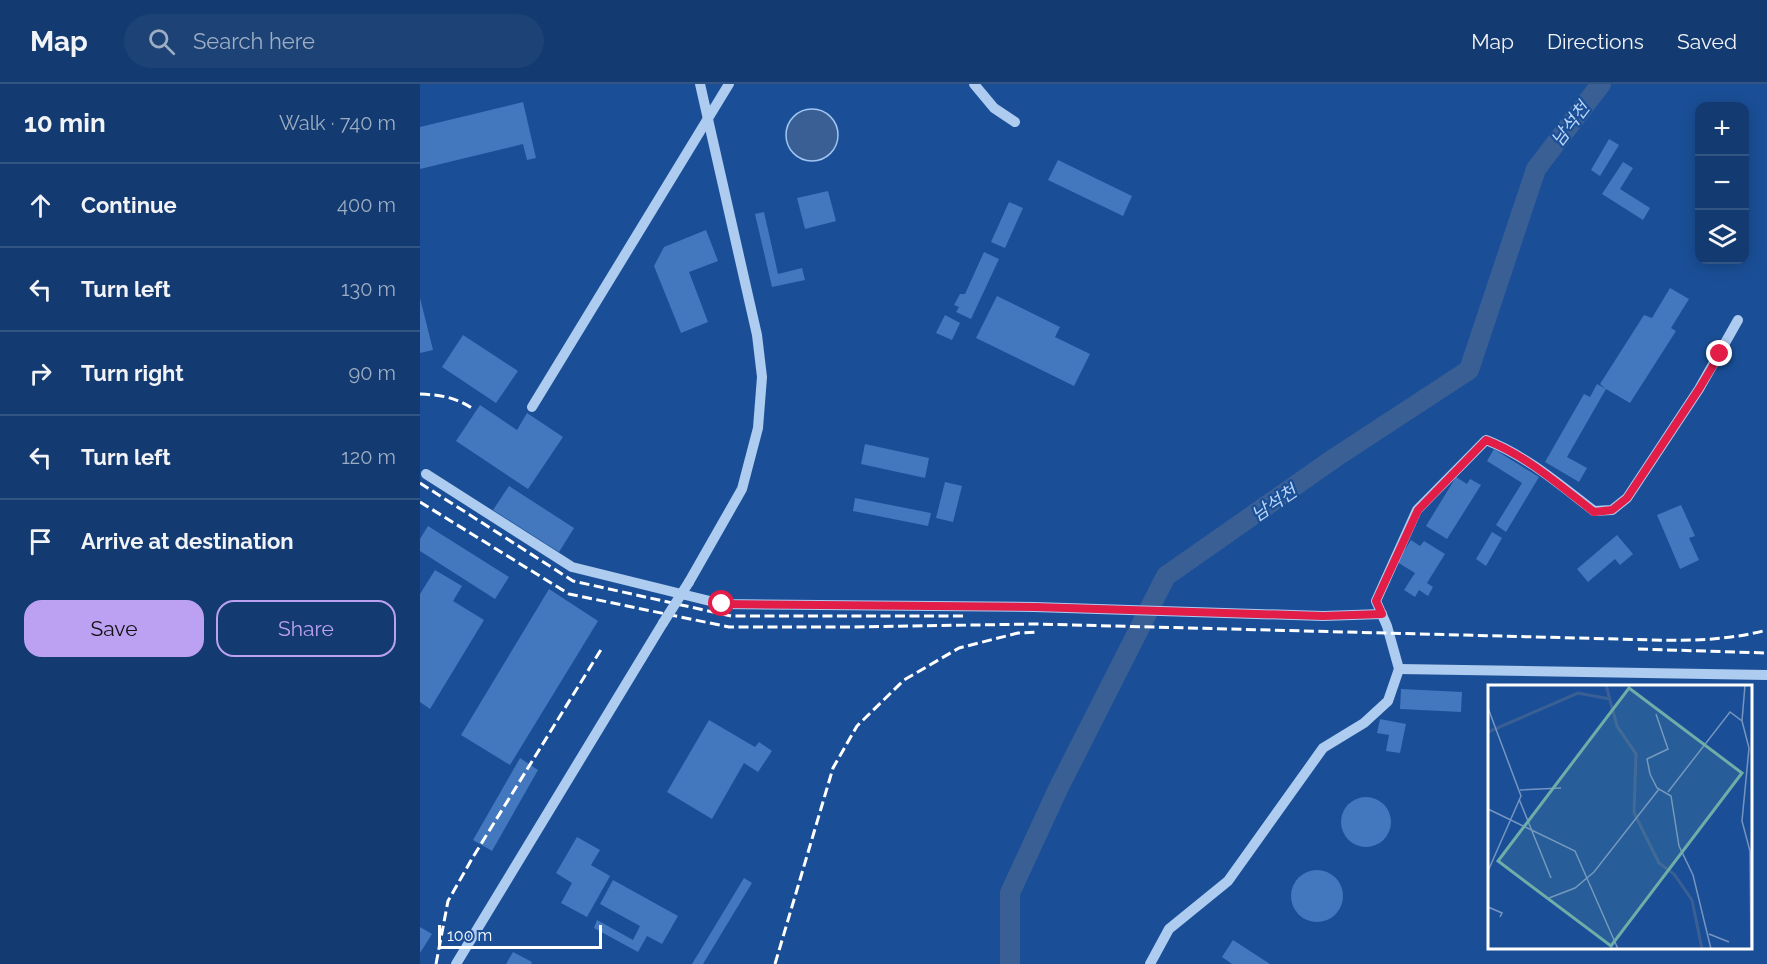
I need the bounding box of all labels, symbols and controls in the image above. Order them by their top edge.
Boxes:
search box [124,14,544,68]
text: Map [30,25,88,58]
icon: search [145,25,178,58]
text: Search here [193,28,315,54]
text: Map [1471,29,1514,54]
text: Directions [1547,29,1644,54]
text: Saved [1677,29,1737,54]
water label: 남석천 [1547,96,1595,150]
map controls [1695,102,1749,264]
button: + [1695,102,1749,156]
text: 10 min [24,108,106,138]
text: Walk · 740 m [279,111,396,135]
button: − [1695,156,1749,210]
icon: ahead [24,189,57,222]
text: Continue [81,192,177,218]
text: 400 m [337,193,396,217]
button: layers [1695,210,1749,264]
icon: left [24,273,57,306]
text: Turn left [81,276,171,302]
text: 130 m [341,277,396,301]
route end [1706,340,1732,366]
icon: right [24,357,57,390]
text: Turn right [81,360,184,386]
text: 90 m [349,361,396,385]
icon: left [24,441,57,474]
text: Turn left [81,444,171,470]
text: 120 m [341,445,396,469]
water label: 남석천 [1248,479,1302,526]
icon: arrive [24,525,57,558]
text: Arrive at destination [81,528,294,554]
route start [708,590,734,616]
button: Save [24,600,204,657]
button: Share [216,600,396,657]
inset map [1488,685,1752,949]
scale bar [438,922,602,950]
text: 100 m [447,926,492,945]

